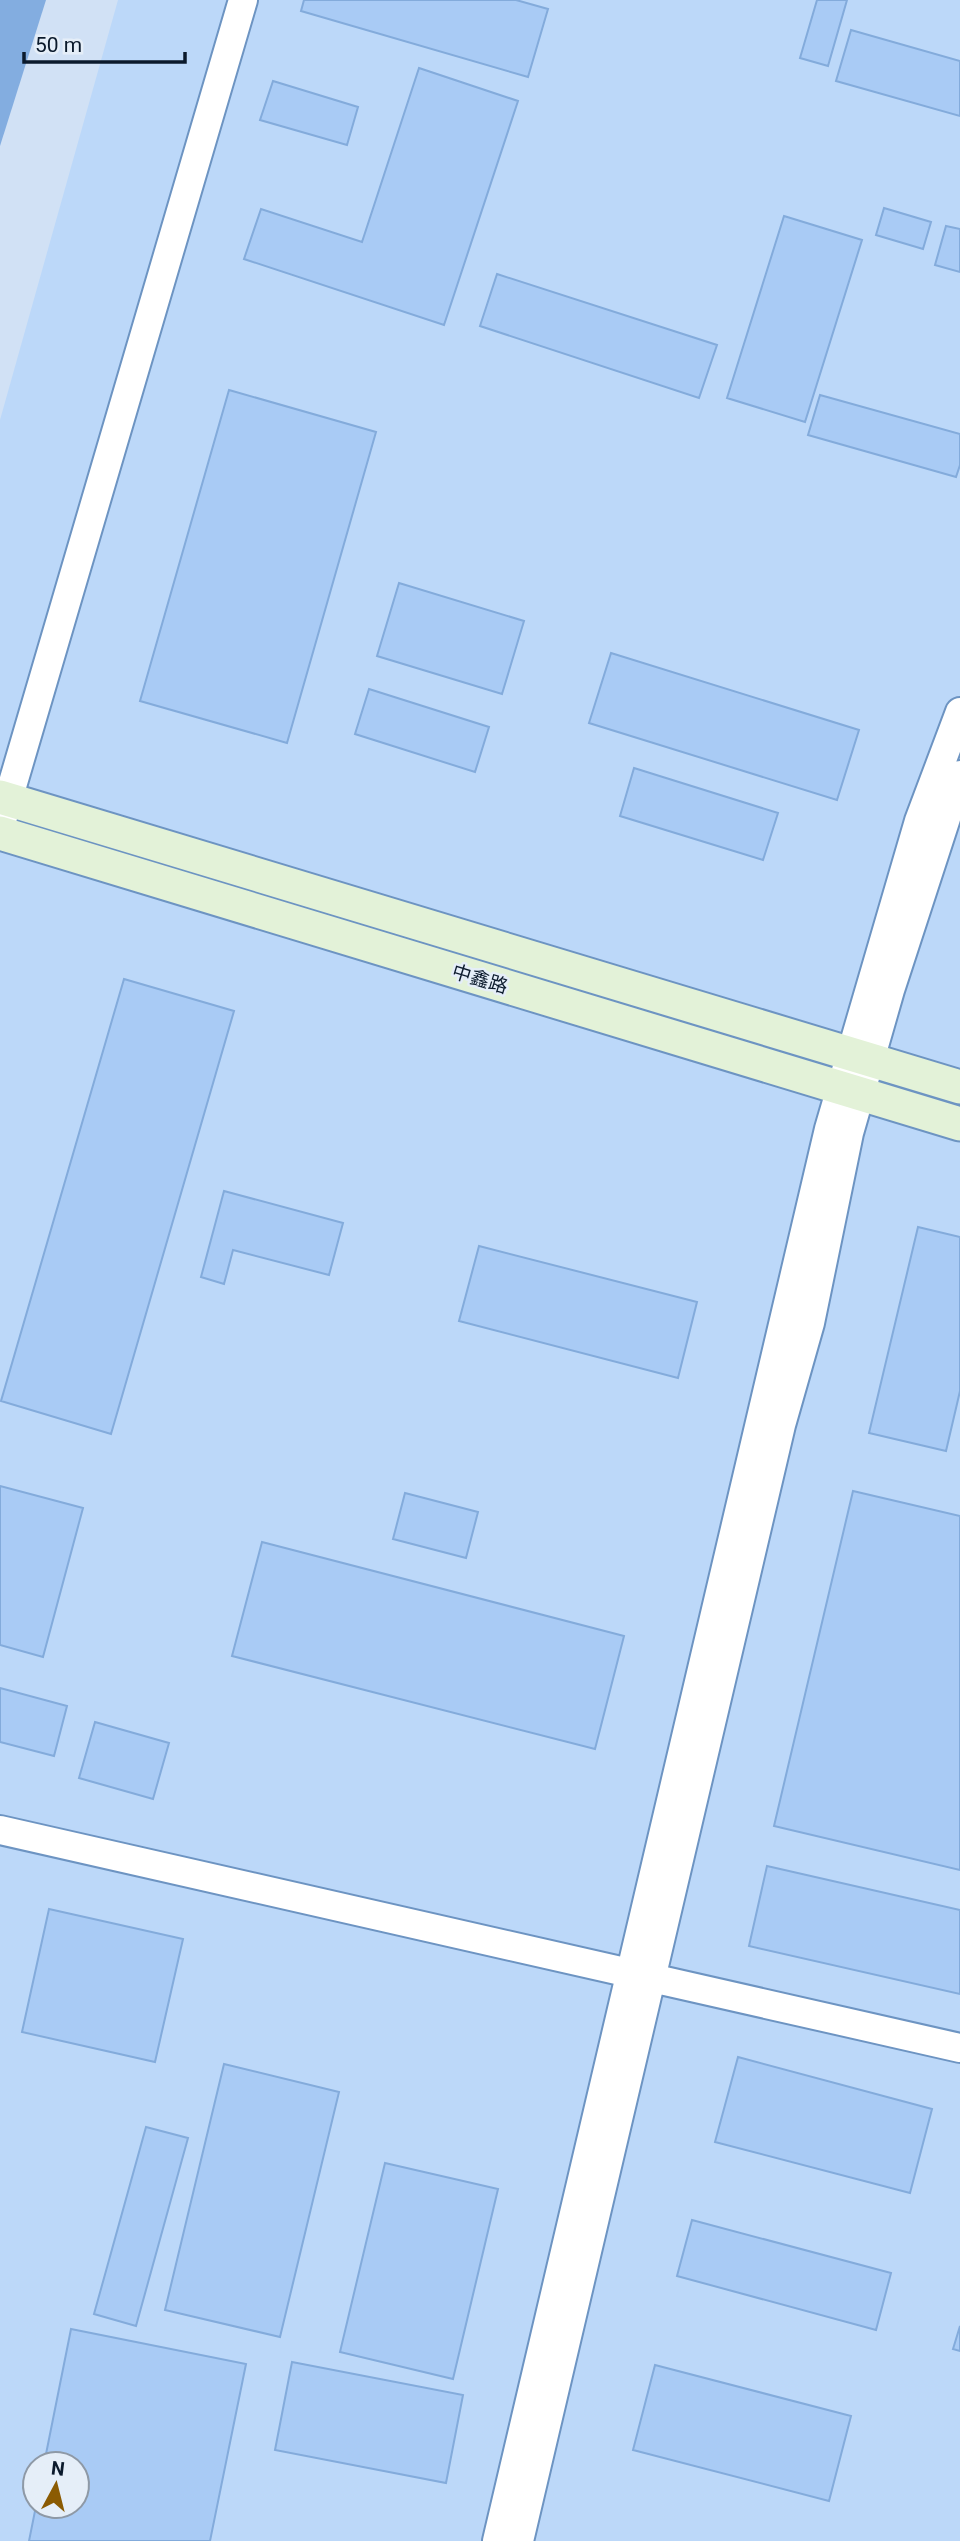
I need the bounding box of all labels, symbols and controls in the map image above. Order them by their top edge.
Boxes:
scale bar [24,21,186,65]
text: 50 m [35,33,82,57]
street label: 中鑫路 [449,960,511,998]
north arrow [21,2450,91,2520]
text: N [50,2456,66,2481]

